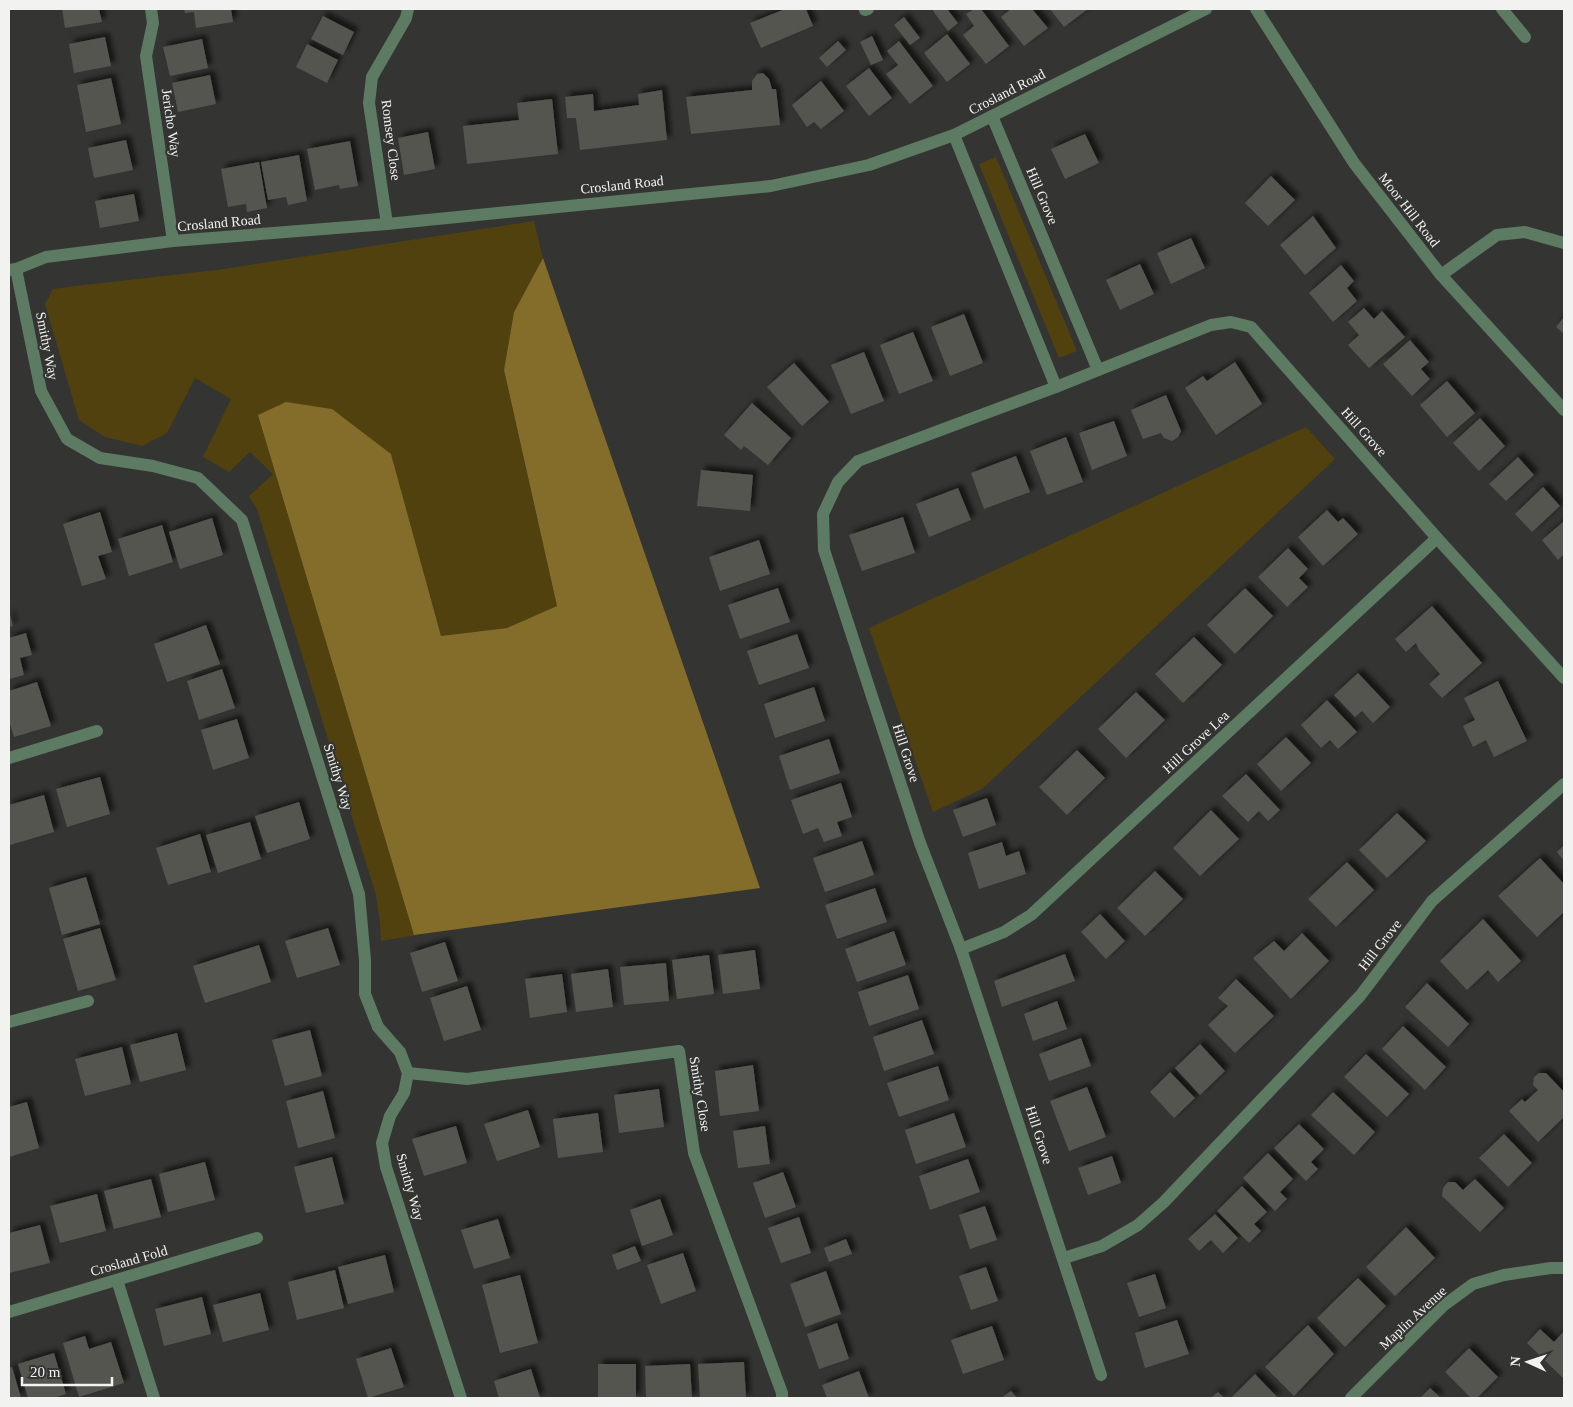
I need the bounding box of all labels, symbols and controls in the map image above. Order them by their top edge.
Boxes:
street label: Crosland Road [966,66,1048,118]
street label: Jericho Way [159,88,183,158]
street label: Romsey Close [379,99,403,181]
street label: Hill Grove [1023,165,1061,227]
street label: Moor Hill Road [1376,170,1442,250]
street label: Crosland Road [580,173,664,197]
street label: Crosland Road [177,212,261,234]
street label: Smithy Way [33,311,61,381]
street label: Hill Grove [1338,405,1390,459]
street label: Hill Grove Lea [1160,707,1233,776]
street label: Hill Grove [890,722,922,784]
street label: Smithy Way [321,742,355,812]
street label: Hill Grove [1356,917,1404,973]
street label: Smithy Close [687,1055,713,1133]
street label: Hill Grove [1023,1104,1055,1166]
street label: Smithy Way [393,1152,427,1222]
street label: Crosland Fold [89,1243,169,1279]
street label: Maplin Avenue [1377,1283,1449,1353]
north arrow [1503,1337,1553,1387]
scale bar [22,1354,112,1386]
text: N [1508,1356,1523,1367]
text: 20 m [30,1364,61,1380]

